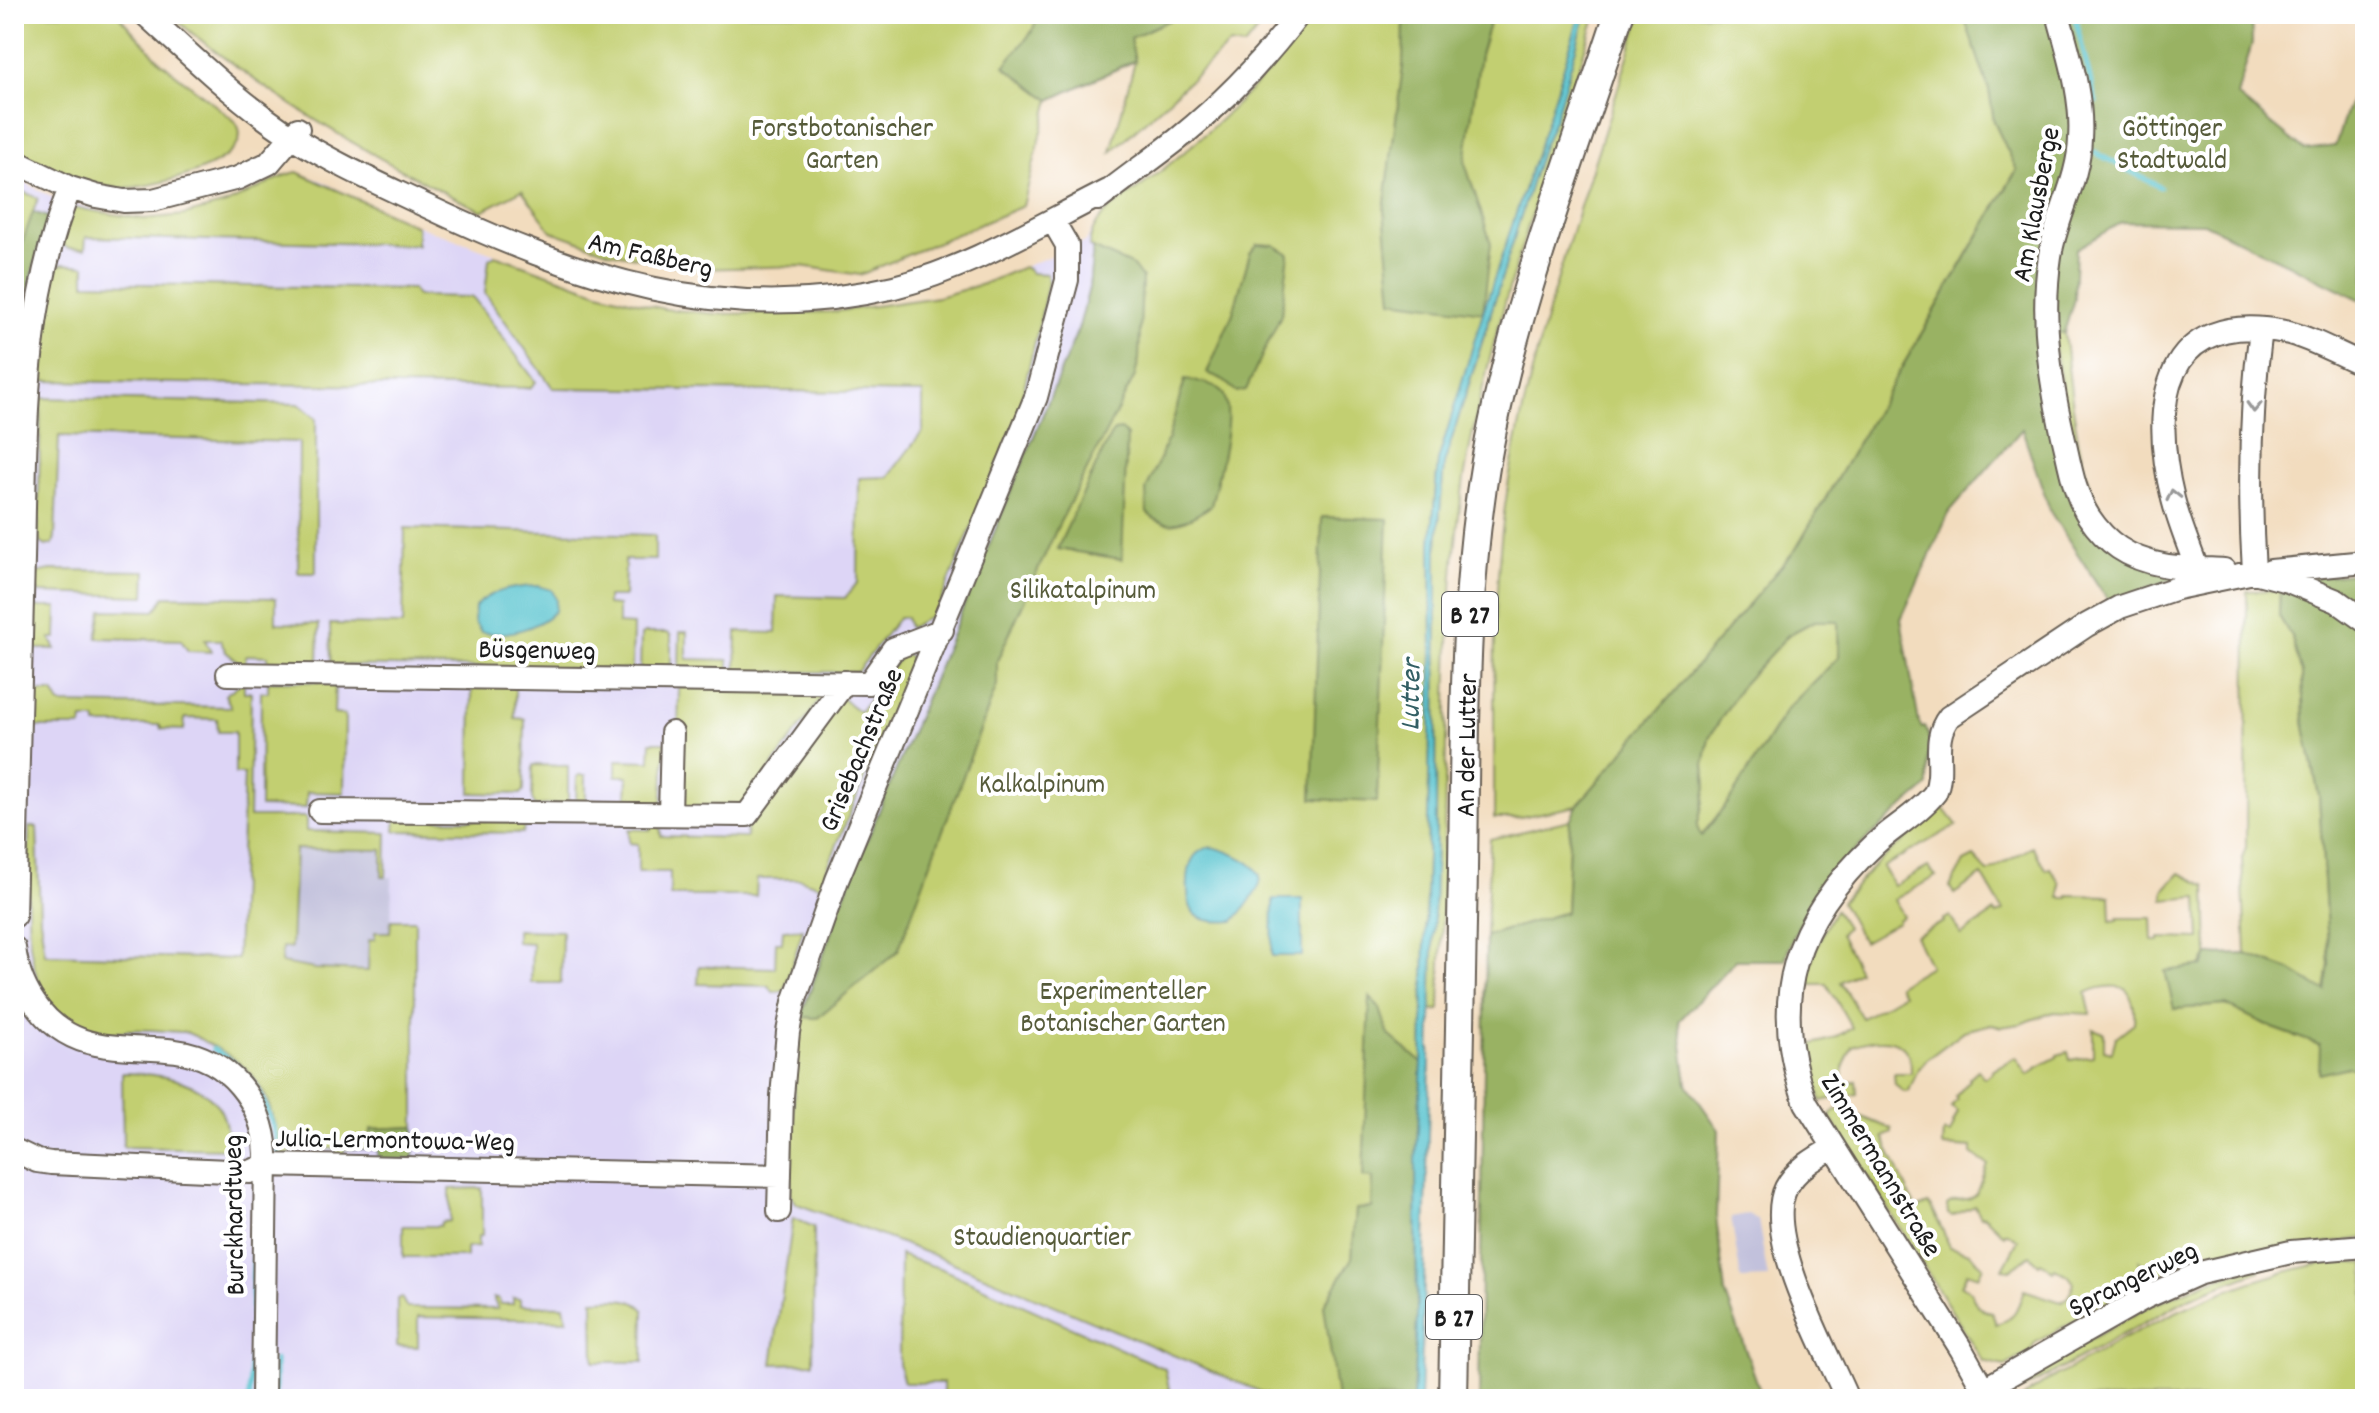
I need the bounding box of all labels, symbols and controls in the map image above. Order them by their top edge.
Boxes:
park label: Forstbotanischer Garten [751,111,934,183]
park label: Göttinger Stadtwald [2117,111,2227,183]
street label: Am Klausberge [2004,124,2074,286]
street label: Am Faßberg [584,224,716,292]
one-way arrow [2246,401,2263,414]
one-way arrow [2165,488,2182,502]
park label: Silikatalpinum [1010,573,1156,613]
road number: B 27 [1442,592,1498,636]
street label: Büsgenweg [478,632,596,674]
water label: Lutter [1391,656,1436,731]
street label: Grisebachstraße [811,663,916,839]
street label: An der Lutter [1449,672,1491,817]
park label: Kalkalpinum [979,767,1105,807]
park label: Experimenteller Botanischer Garten [1020,974,1226,1046]
street label: Zimmermannstraße [1808,1067,1949,1266]
street label: Julia-Lermontowa-Weg [275,1121,515,1165]
street label: Burckhardtweg [216,1134,258,1296]
park label: Staudienquartier [953,1220,1131,1260]
street label: Sprangerweg [2063,1233,2206,1330]
road number: B 27 [1426,1295,1482,1339]

